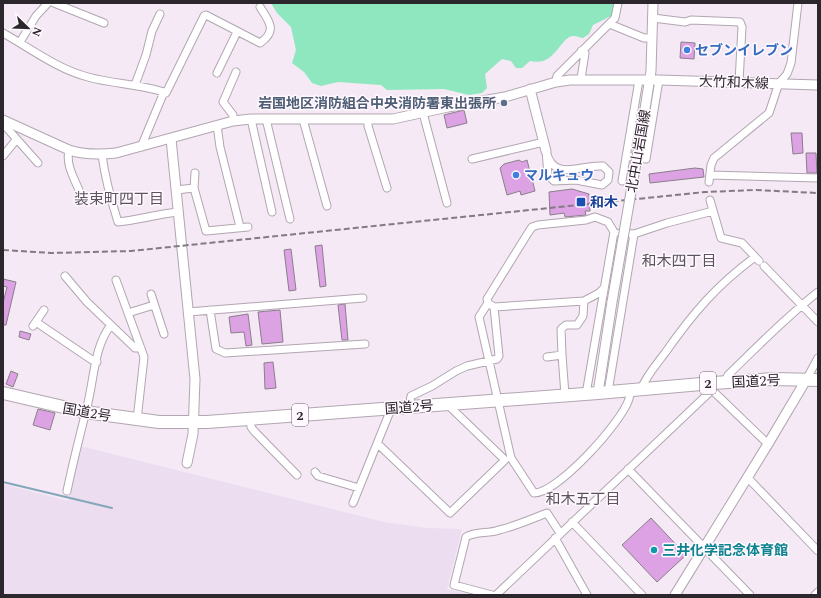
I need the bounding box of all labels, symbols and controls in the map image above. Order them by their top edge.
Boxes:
north arrow [8,8,48,48]
text: N [27,24,46,39]
place label: セブンイレブン [695,40,793,61]
marker: セブンイレブン [682,45,692,55]
street label: 大竹和木線 [699,71,769,94]
place label: 岩国地区消防組合中央消防署東出張所 [258,93,496,114]
marker: 岩国地区消防組合中央消防署東出張所 [499,98,509,108]
street label: 北中山岩国線 [621,108,656,194]
place label: マルキュウ [524,165,594,186]
marker: マルキュウ [511,170,521,180]
district label: 装束町四丁目 [74,188,164,211]
place label: 和木 [590,192,618,213]
marker: 和木 [575,196,587,208]
district label: 和木四丁目 [641,250,717,273]
street label: 国道2号 [731,370,781,393]
road number: 2 [700,372,716,394]
street label: 国道2号 [384,395,434,420]
street label: 国道2号 [61,398,113,427]
road number: 2 [292,404,308,426]
district label: 和木五丁目 [545,488,621,511]
place label: 三井化学記念体育館 [662,540,788,561]
marker: 三井化学記念体育館 [649,545,659,555]

